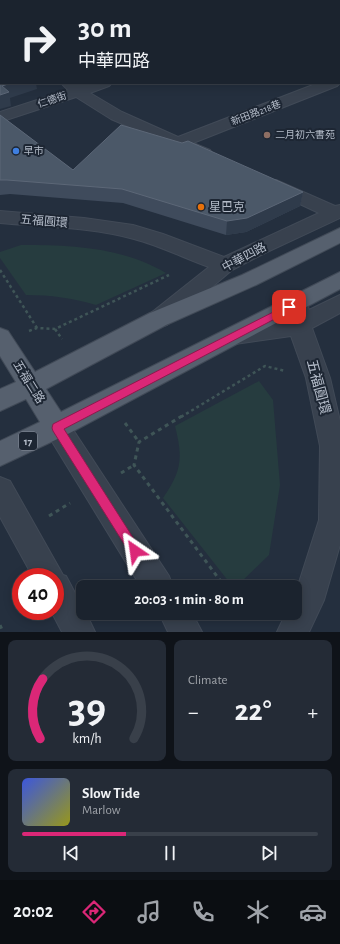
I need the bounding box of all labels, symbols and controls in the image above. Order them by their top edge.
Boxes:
text: 30 m [78,15,131,43]
icon: right [12,16,64,68]
text: 中華四路 [78,53,150,71]
street label: 仁德街 [36,90,68,109]
street label: 新田路218巷 [229,98,282,127]
place label: 二月初六書苑 [275,129,335,140]
marker: 二月初六書苑 [262,130,272,140]
place label: 早市 [24,145,44,156]
marker: 早市 [11,146,21,156]
place label: 星巴克 [209,201,245,213]
marker: 星巴克 [196,202,206,212]
street label: 五福圓環 [20,212,69,229]
street label: 中華四路 [220,240,268,274]
pin [272,290,306,324]
icon: arrive [278,296,300,318]
street label: 五福二路 [11,358,48,406]
street label: 五福圓環 [304,358,333,416]
road number: 17 [19,432,37,450]
position arrow [114,530,156,572]
speed limit sign: 40 [12,568,64,620]
text: 20:03 · 1 min · 80 m [134,592,244,607]
text: Climate [188,674,227,687]
text: 39 [68,688,106,729]
text: 22° [234,696,272,726]
text: − [188,701,199,723]
text: + [307,701,318,723]
text: km/h [72,731,102,745]
text: Slow Tide [82,786,140,801]
text: Marlow [82,804,120,817]
icon: previous [60,842,82,864]
icon: pause [159,842,181,864]
icon: next [258,842,280,864]
icon: directions [80,898,108,926]
icon: music [135,898,163,926]
icon: phone [189,898,217,926]
icon: climate [244,898,272,926]
icon: car [299,898,327,926]
text: 20:02 [13,903,53,921]

